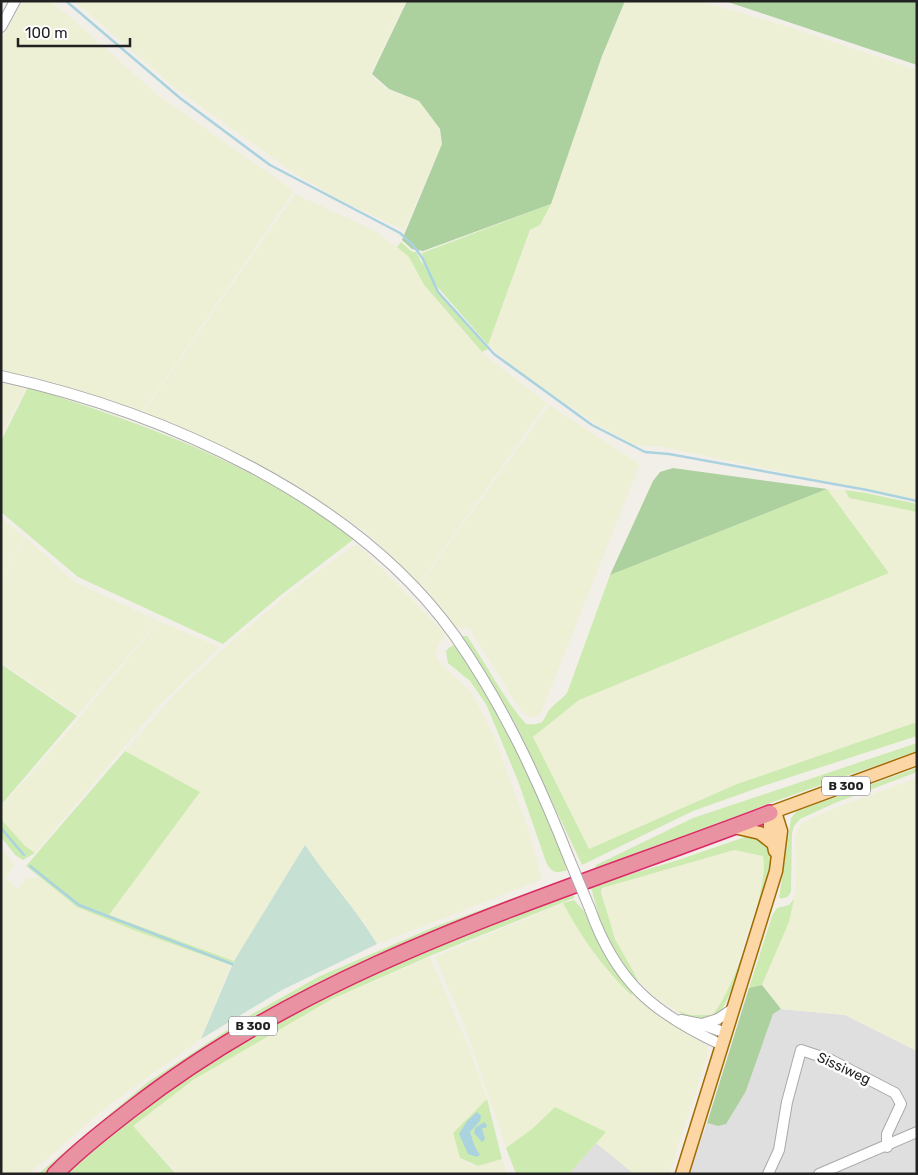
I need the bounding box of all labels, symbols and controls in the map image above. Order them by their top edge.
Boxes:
scale bar [18,15,130,47]
text: 100 m [25,24,67,42]
road number: B 300 [822,776,870,796]
road number: B 300 [229,1016,277,1036]
street label: Sissiweg [814,1049,873,1088]

